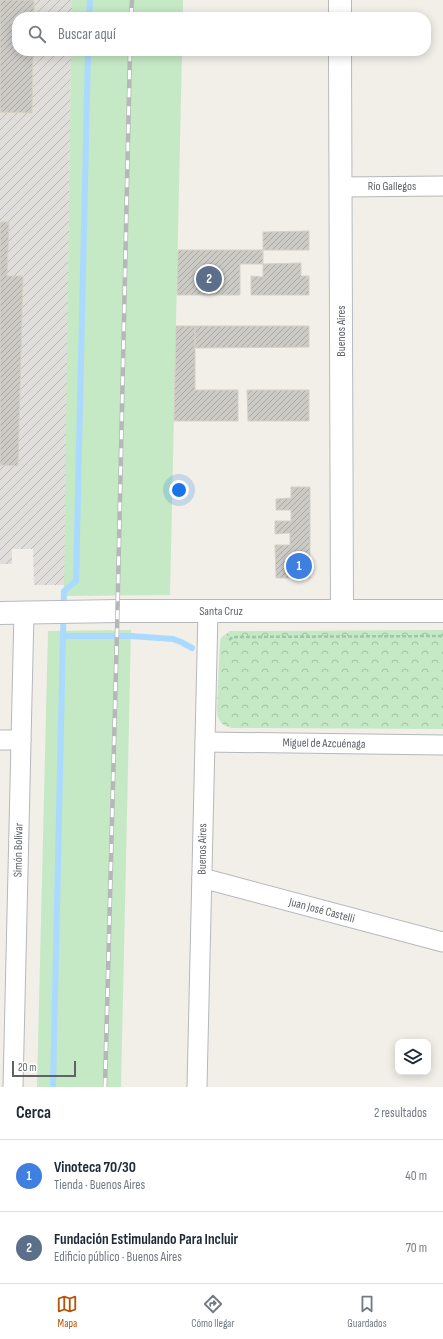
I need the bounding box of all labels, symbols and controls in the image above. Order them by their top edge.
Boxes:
search box [12,12,431,56]
icon: search [26,23,48,45]
text: Buscar aquí [58,25,116,44]
street label: Río Gallegos [368,179,416,194]
pin: 2 [196,264,222,294]
street label: Buenos Aires [334,305,349,357]
your location [169,480,189,500]
pin: 1 [286,551,312,581]
street label: Santa Cruz [199,604,244,619]
street label: Miguel de Azcuénaga [282,735,366,752]
street label: Simón Bolívar [11,822,26,877]
street label: Buenos Aires [195,823,210,875]
street label: Juan José Castelli [286,894,356,926]
map controls [395,1039,431,1075]
button: layers [395,1039,431,1075]
scale bar [12,1059,76,1078]
text: 20 m [18,1061,36,1074]
text: Cerca [16,1103,51,1123]
text: 2 resultados [374,1105,427,1121]
text: Vinoteca 70/30 [54,1158,136,1177]
text: 1 [26,1168,32,1184]
text: 40 m [405,1168,427,1184]
text: Tienda · Buenos Aires [54,1177,145,1193]
text: Fundación Estimulando Para Incluir [54,1230,238,1249]
text: 2 [26,1240,32,1256]
text: 70 m [406,1240,427,1256]
text: Edificio público · Buenos Aires [54,1249,182,1265]
tab: Mapa [56,1293,78,1330]
tab: Cómo llegar [191,1293,235,1330]
tab: Guardados [347,1293,387,1330]

